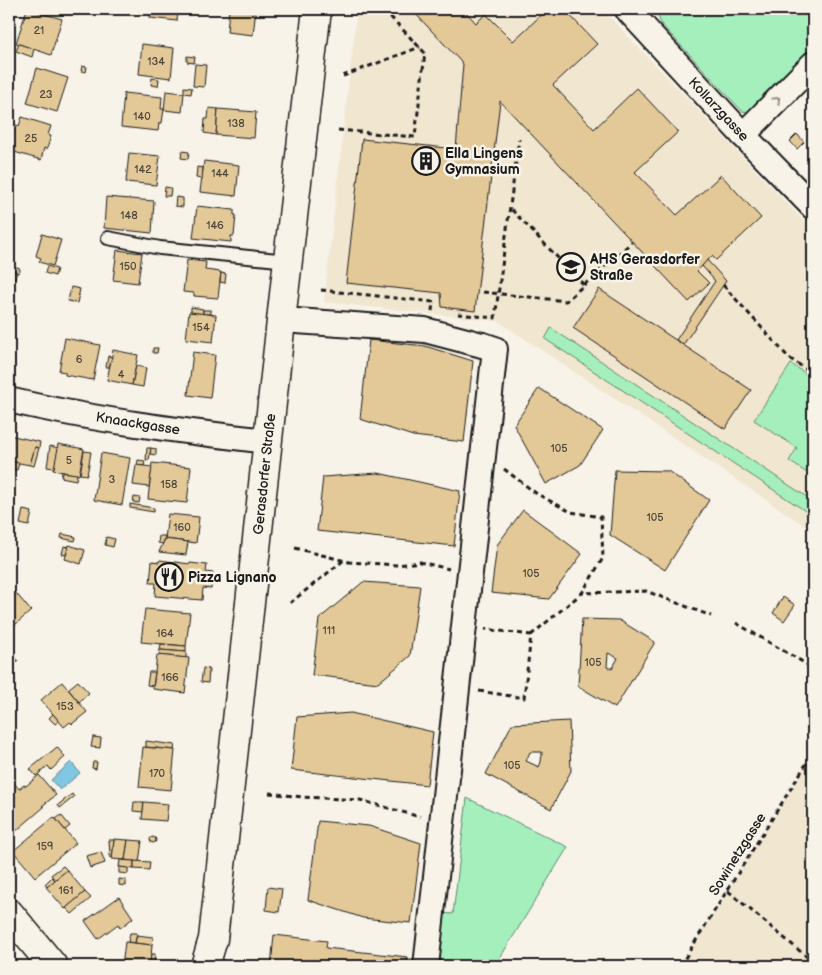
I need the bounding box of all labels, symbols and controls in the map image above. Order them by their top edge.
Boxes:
house number: 21 [34,24,44,37]
house number: 134 [147,55,165,68]
street label: Kollarzgasse [685,74,752,145]
house number: 23 [39,88,53,101]
one-way arrow [771,97,780,106]
house number: 140 [133,110,151,123]
house number: 138 [227,117,245,130]
house number: 25 [25,132,37,145]
place label: Ella Lingens Gymnasium [445,145,523,178]
building icon: Ella Lingens Gymnasium [411,146,441,176]
house number: 142 [134,163,152,176]
house number: 144 [211,167,229,180]
house number: 148 [120,209,138,222]
house number: 146 [206,219,224,232]
place label: AHS Gerasdorfer Straße [589,251,700,284]
school or university icon: AHS Gerasdorfer Straße [556,252,586,282]
house number: 150 [119,260,137,273]
house number: 154 [192,321,210,334]
house number: 6 [76,353,83,366]
house number: 4 [118,368,125,381]
street label: Knaackgasse [95,408,181,439]
street label: Gerasdorfer Straße [250,413,279,535]
house number: 105 [550,442,568,455]
house number: 5 [66,454,72,467]
house number: 3 [109,473,116,486]
house number: 158 [161,478,177,491]
house number: 105 [646,511,664,524]
house number: 160 [173,521,191,534]
restaurant icon: Pizza Lignano [154,562,184,592]
house number: 105 [522,567,540,580]
place label: Pizza Lignano [188,569,277,586]
house number: 111 [323,624,335,637]
house number: 164 [156,627,174,640]
house number: 105 [584,656,602,669]
house number: 166 [161,671,179,684]
house number: 153 [56,700,74,713]
house number: 105 [503,759,521,772]
house number: 170 [149,767,166,780]
street label: Sowinetzgasse [705,810,770,899]
house number: 159 [37,840,53,853]
house number: 161 [58,884,74,897]

